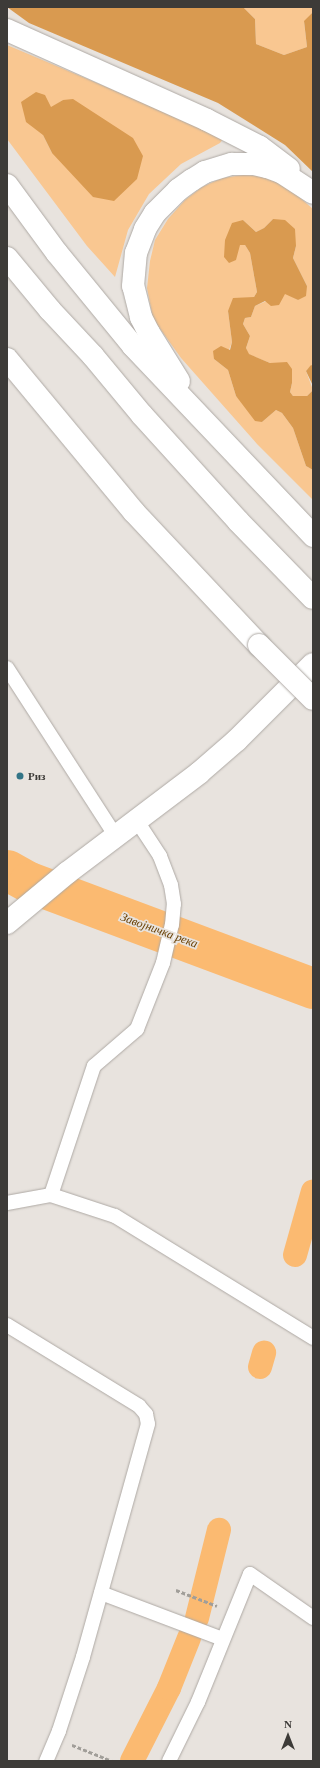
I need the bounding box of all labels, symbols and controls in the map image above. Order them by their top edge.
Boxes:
place label: Риз [28,769,45,783]
marker: Риз [15,771,25,781]
water label: Завојничка река [118,910,200,952]
north arrow [268,1716,308,1756]
text: N [284,1718,292,1730]

